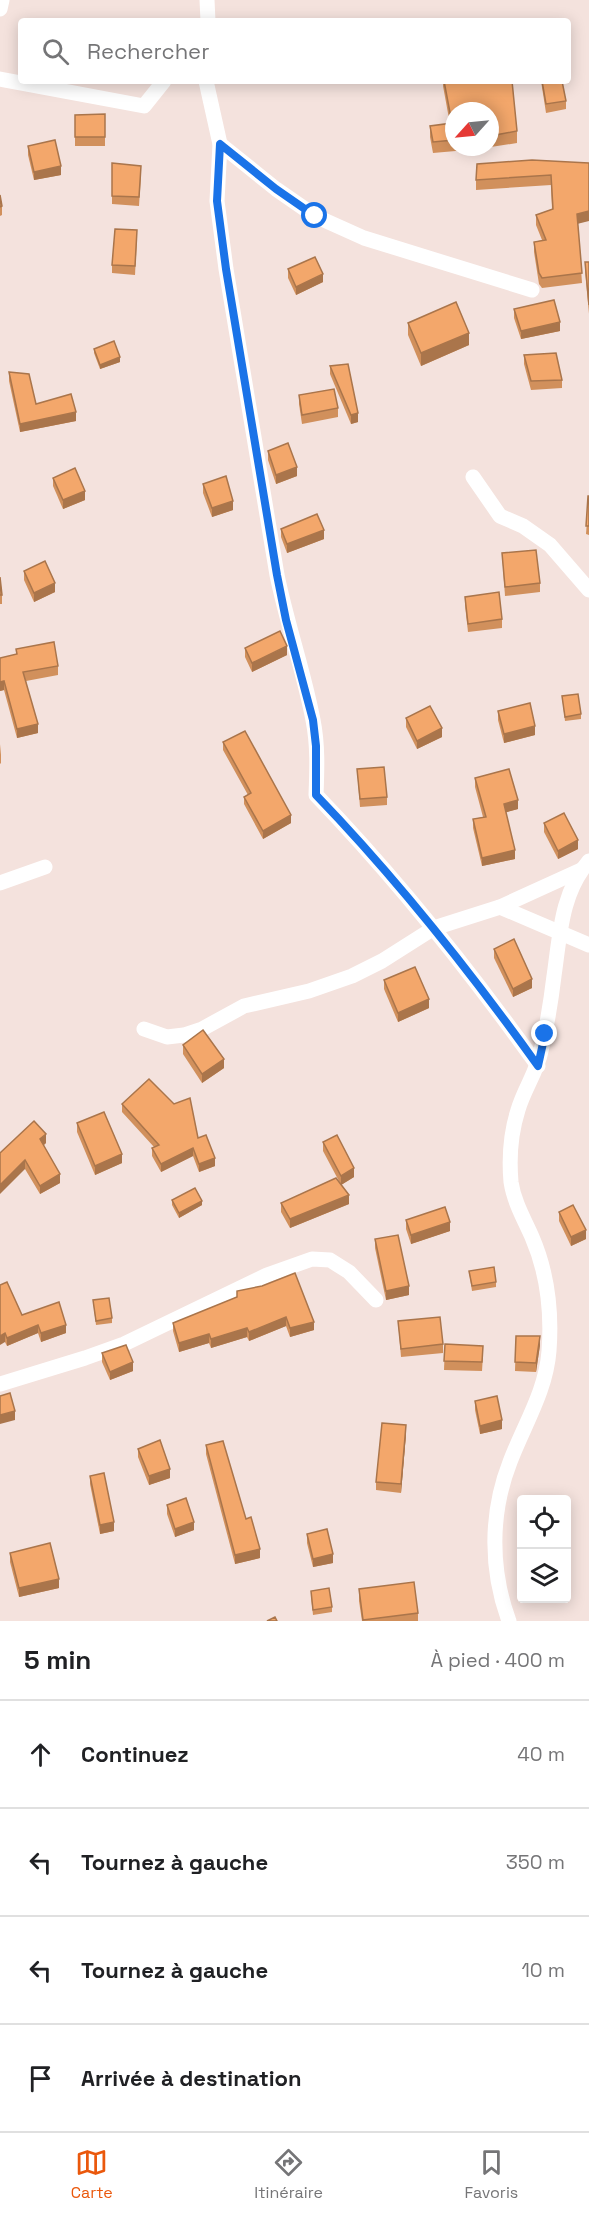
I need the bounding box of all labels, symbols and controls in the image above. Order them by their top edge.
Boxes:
search box [18,18,571,84]
icon: search [39,35,72,68]
text: Rechercher [87,37,209,65]
north arrow [445,102,499,156]
route start [301,202,327,228]
route end [531,1020,557,1046]
map controls [517,1495,571,1603]
button: locate [517,1495,571,1549]
button: layers [517,1549,571,1603]
text: 5 min [24,1643,91,1677]
text: À pied · 400 m [431,1647,565,1673]
icon: ahead [24,1738,57,1771]
text: Continuez [81,1740,189,1768]
text: 40 m [517,1741,565,1767]
icon: left [24,1846,57,1879]
text: Tournez à gauche [81,1848,268,1876]
text: 350 m [506,1849,565,1875]
icon: left [24,1954,57,1987]
text: Tournez à gauche [81,1956,268,1984]
text: 10 m [521,1957,565,1983]
icon: arrive [24,2062,57,2095]
text: Arrivée à destination [81,2064,302,2092]
tab: Carte [71,2146,113,2203]
tab: Itinéraire [254,2146,323,2203]
tab: Favoris [464,2146,518,2203]

